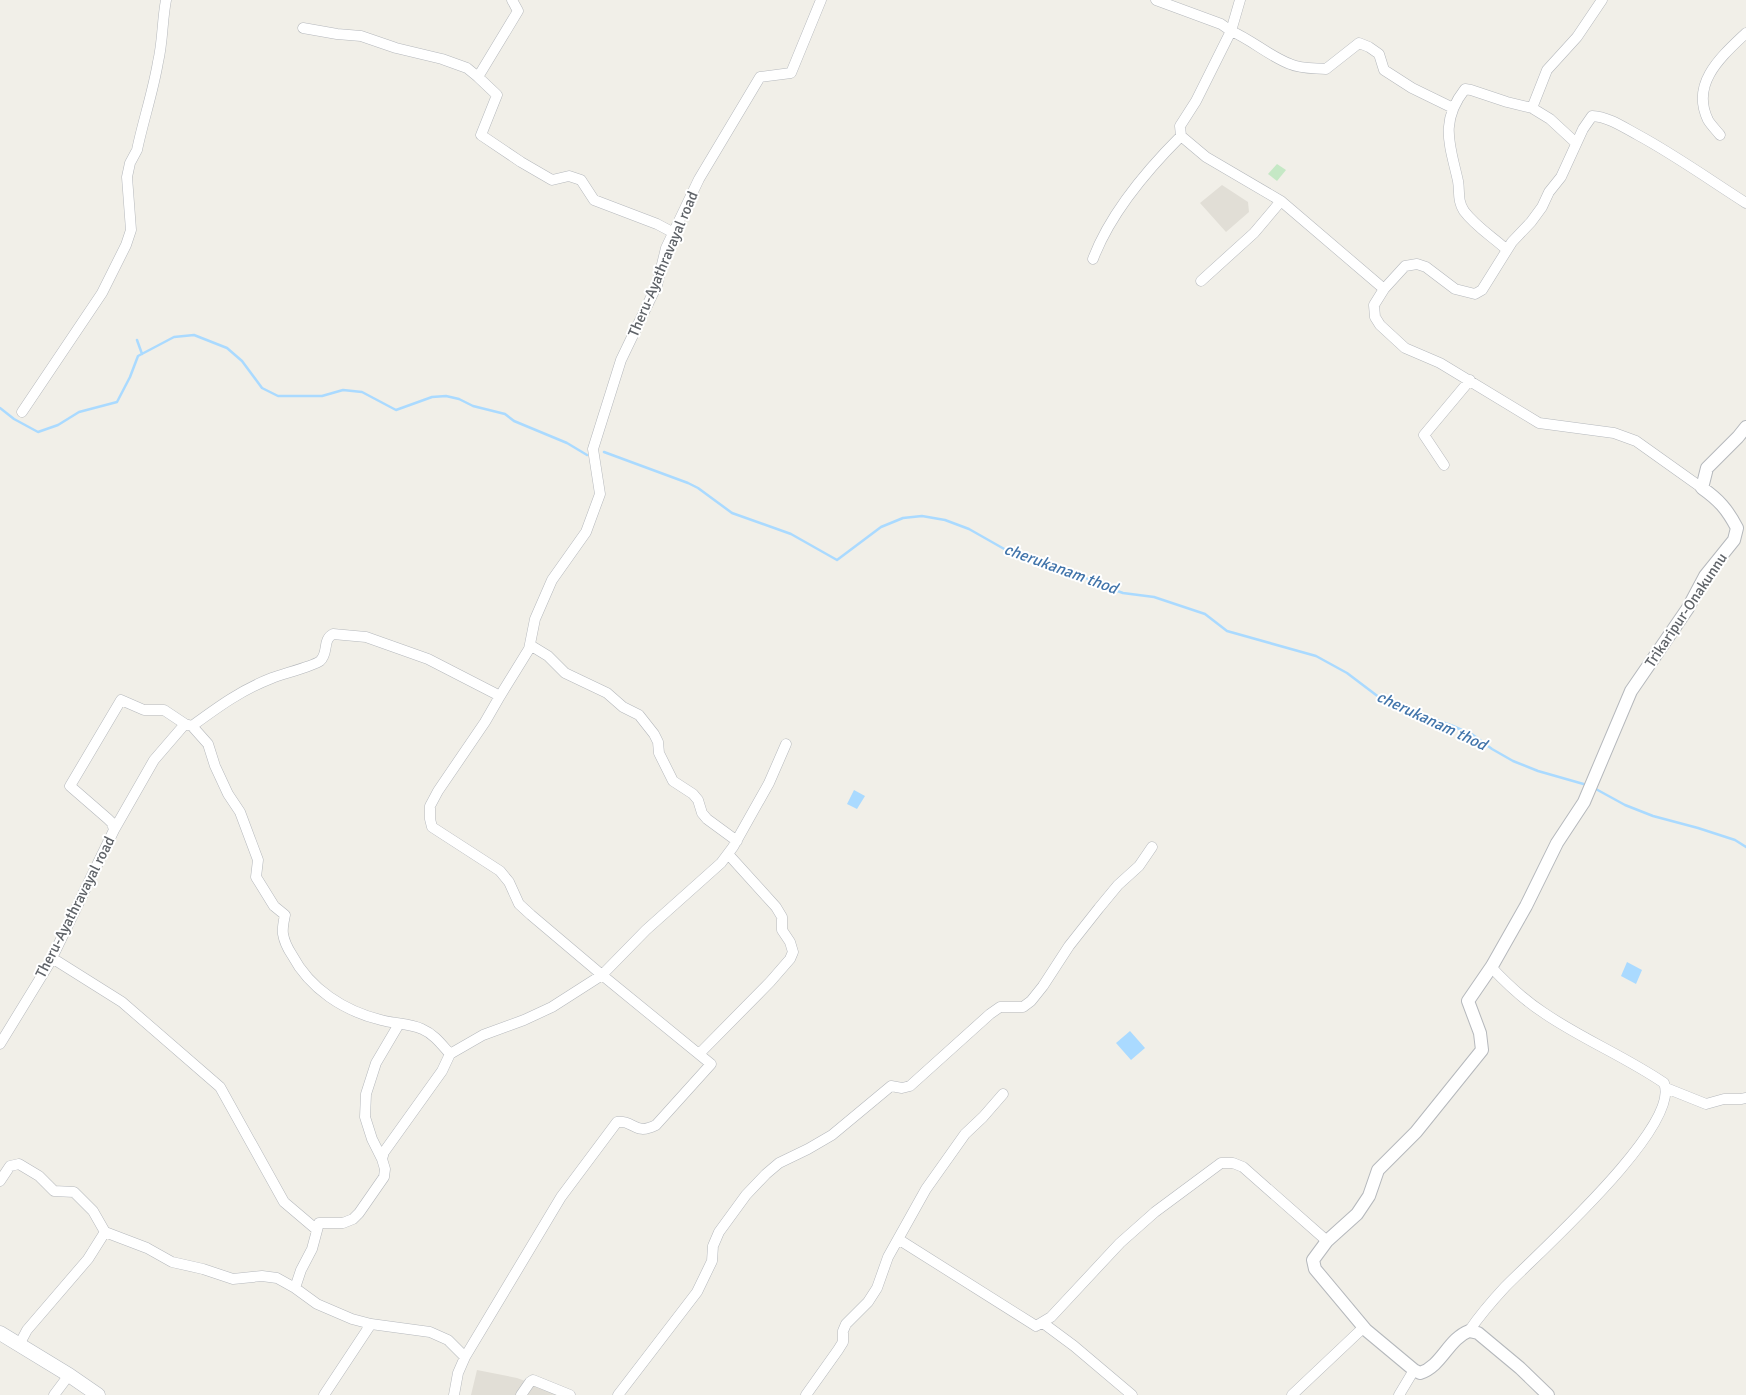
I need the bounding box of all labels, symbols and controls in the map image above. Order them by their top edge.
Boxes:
street label: Theru-Ayathravayal road [624,188,702,339]
water label: cherukanam thod [1001,539,1122,600]
street label: Trikaripur-Onakunnu [1641,549,1731,671]
water label: cherukanam thod [1373,687,1492,756]
street label: Theru-Ayathravayal road [31,833,119,981]

